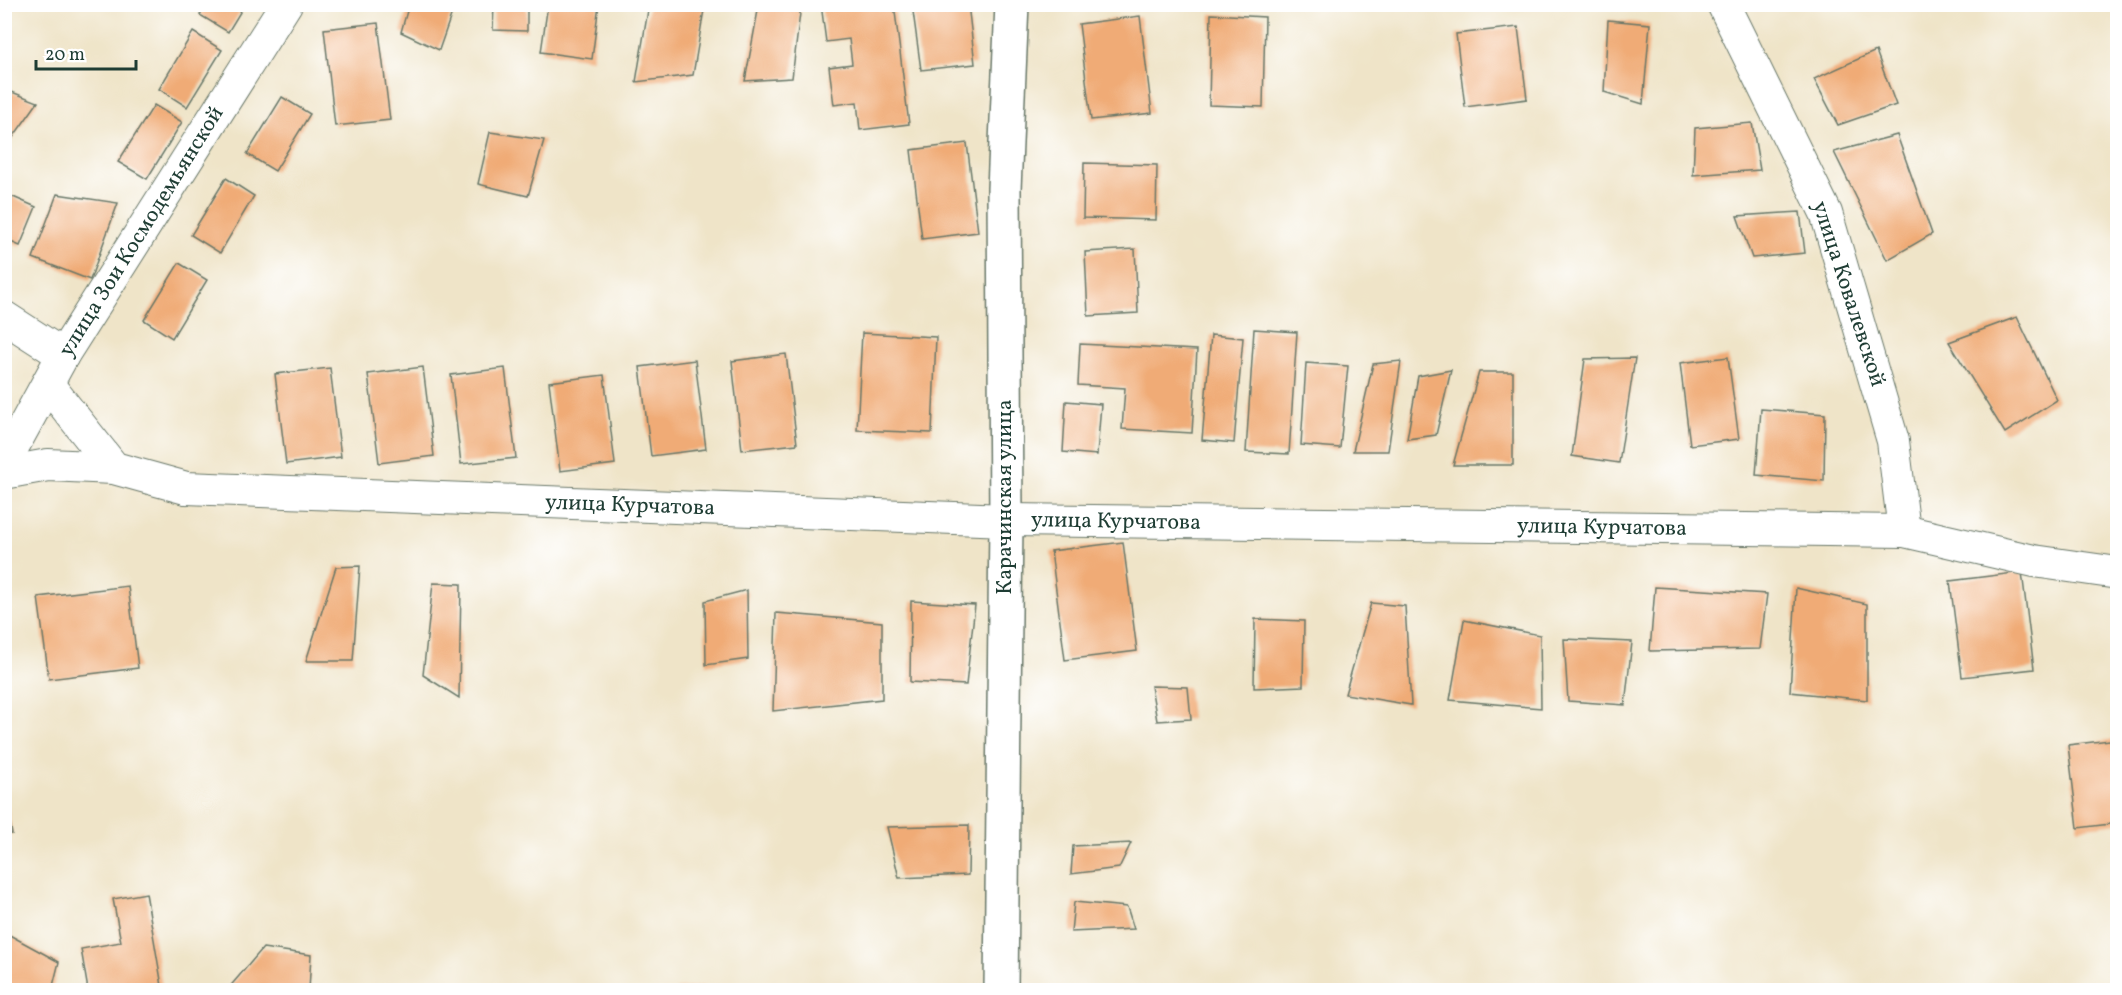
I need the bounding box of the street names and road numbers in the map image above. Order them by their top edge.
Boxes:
street label: улица Зои Космодемьянской [52,101,232,363]
street label: улица Ковалевской [1803,197,1893,391]
street label: Карачинская улица [990,399,1021,595]
street label: улица Курчатова [544,488,716,524]
street label: улица Курчатова [1031,505,1201,539]
street label: улица Курчатова [1517,511,1687,545]

